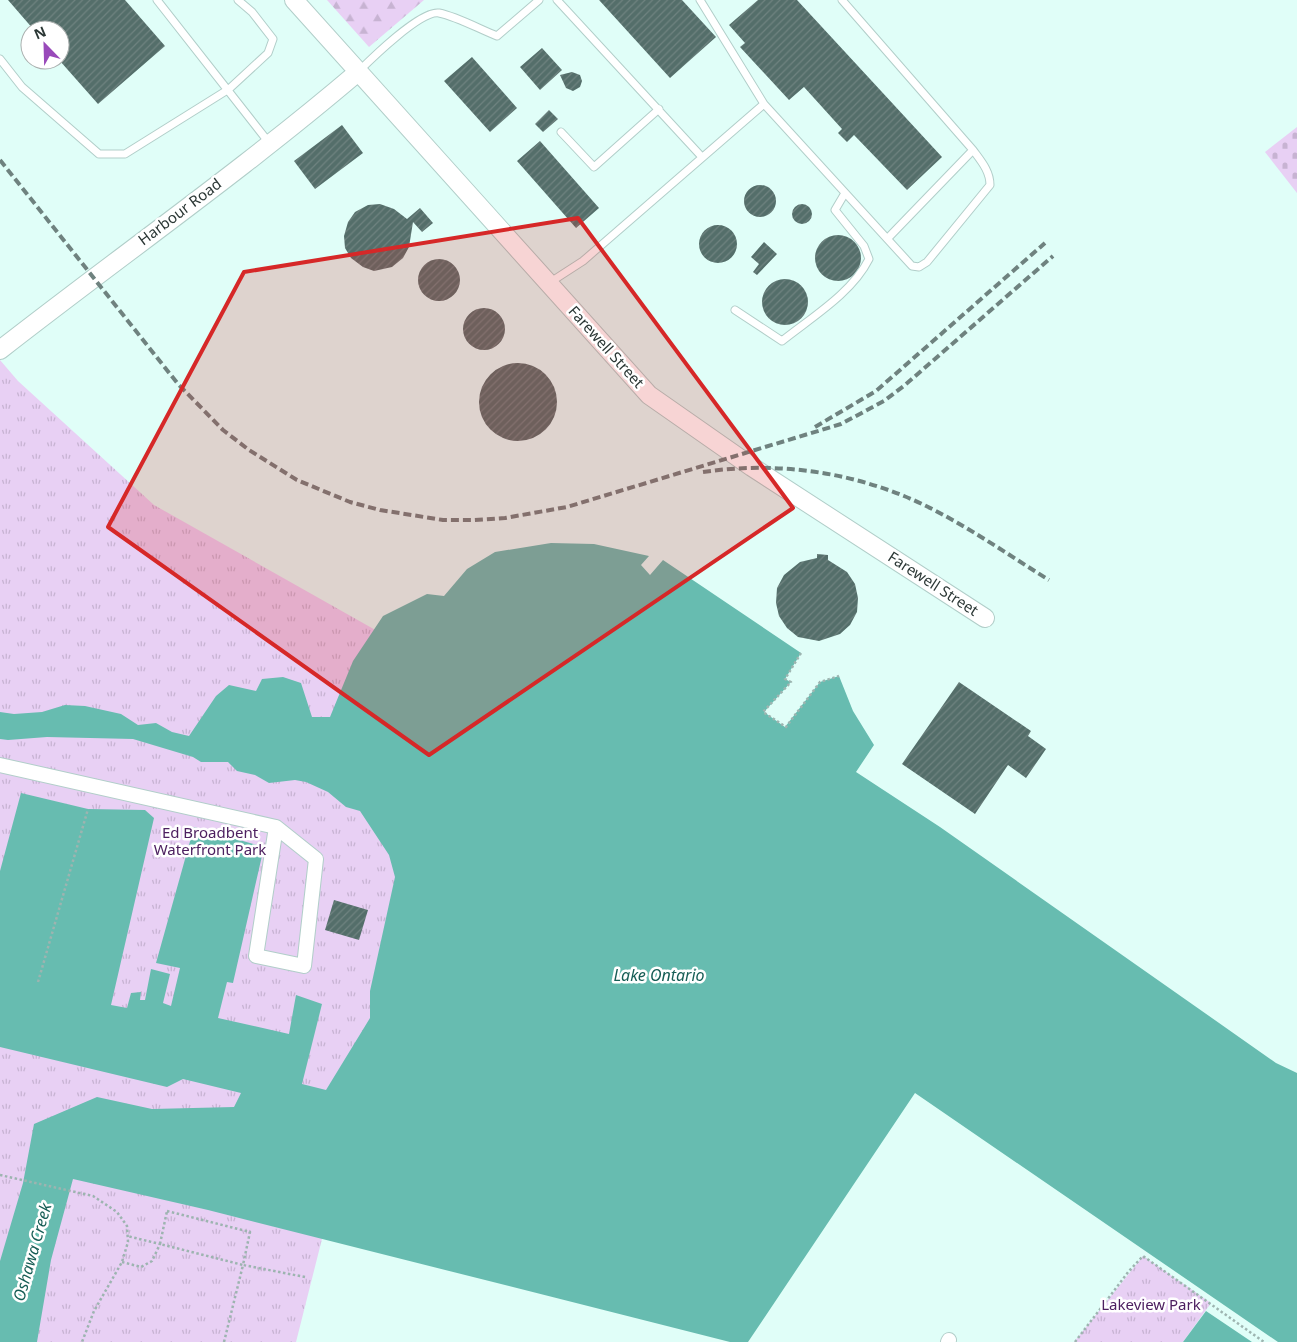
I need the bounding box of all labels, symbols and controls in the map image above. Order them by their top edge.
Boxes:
north arrow [20,20,70,70]
text: N [31,22,49,44]
street label: Harbour Road [134,173,225,249]
street label: Farewell Street [565,301,649,392]
street label: Farewell Street [884,546,983,620]
park label: Ed Broadbent Waterfront Park [154,822,266,859]
water label: Lake Ontario [613,964,705,986]
water label: Oshawa Creek [8,1199,57,1304]
park label: Lakeview Park [1101,1294,1201,1314]

